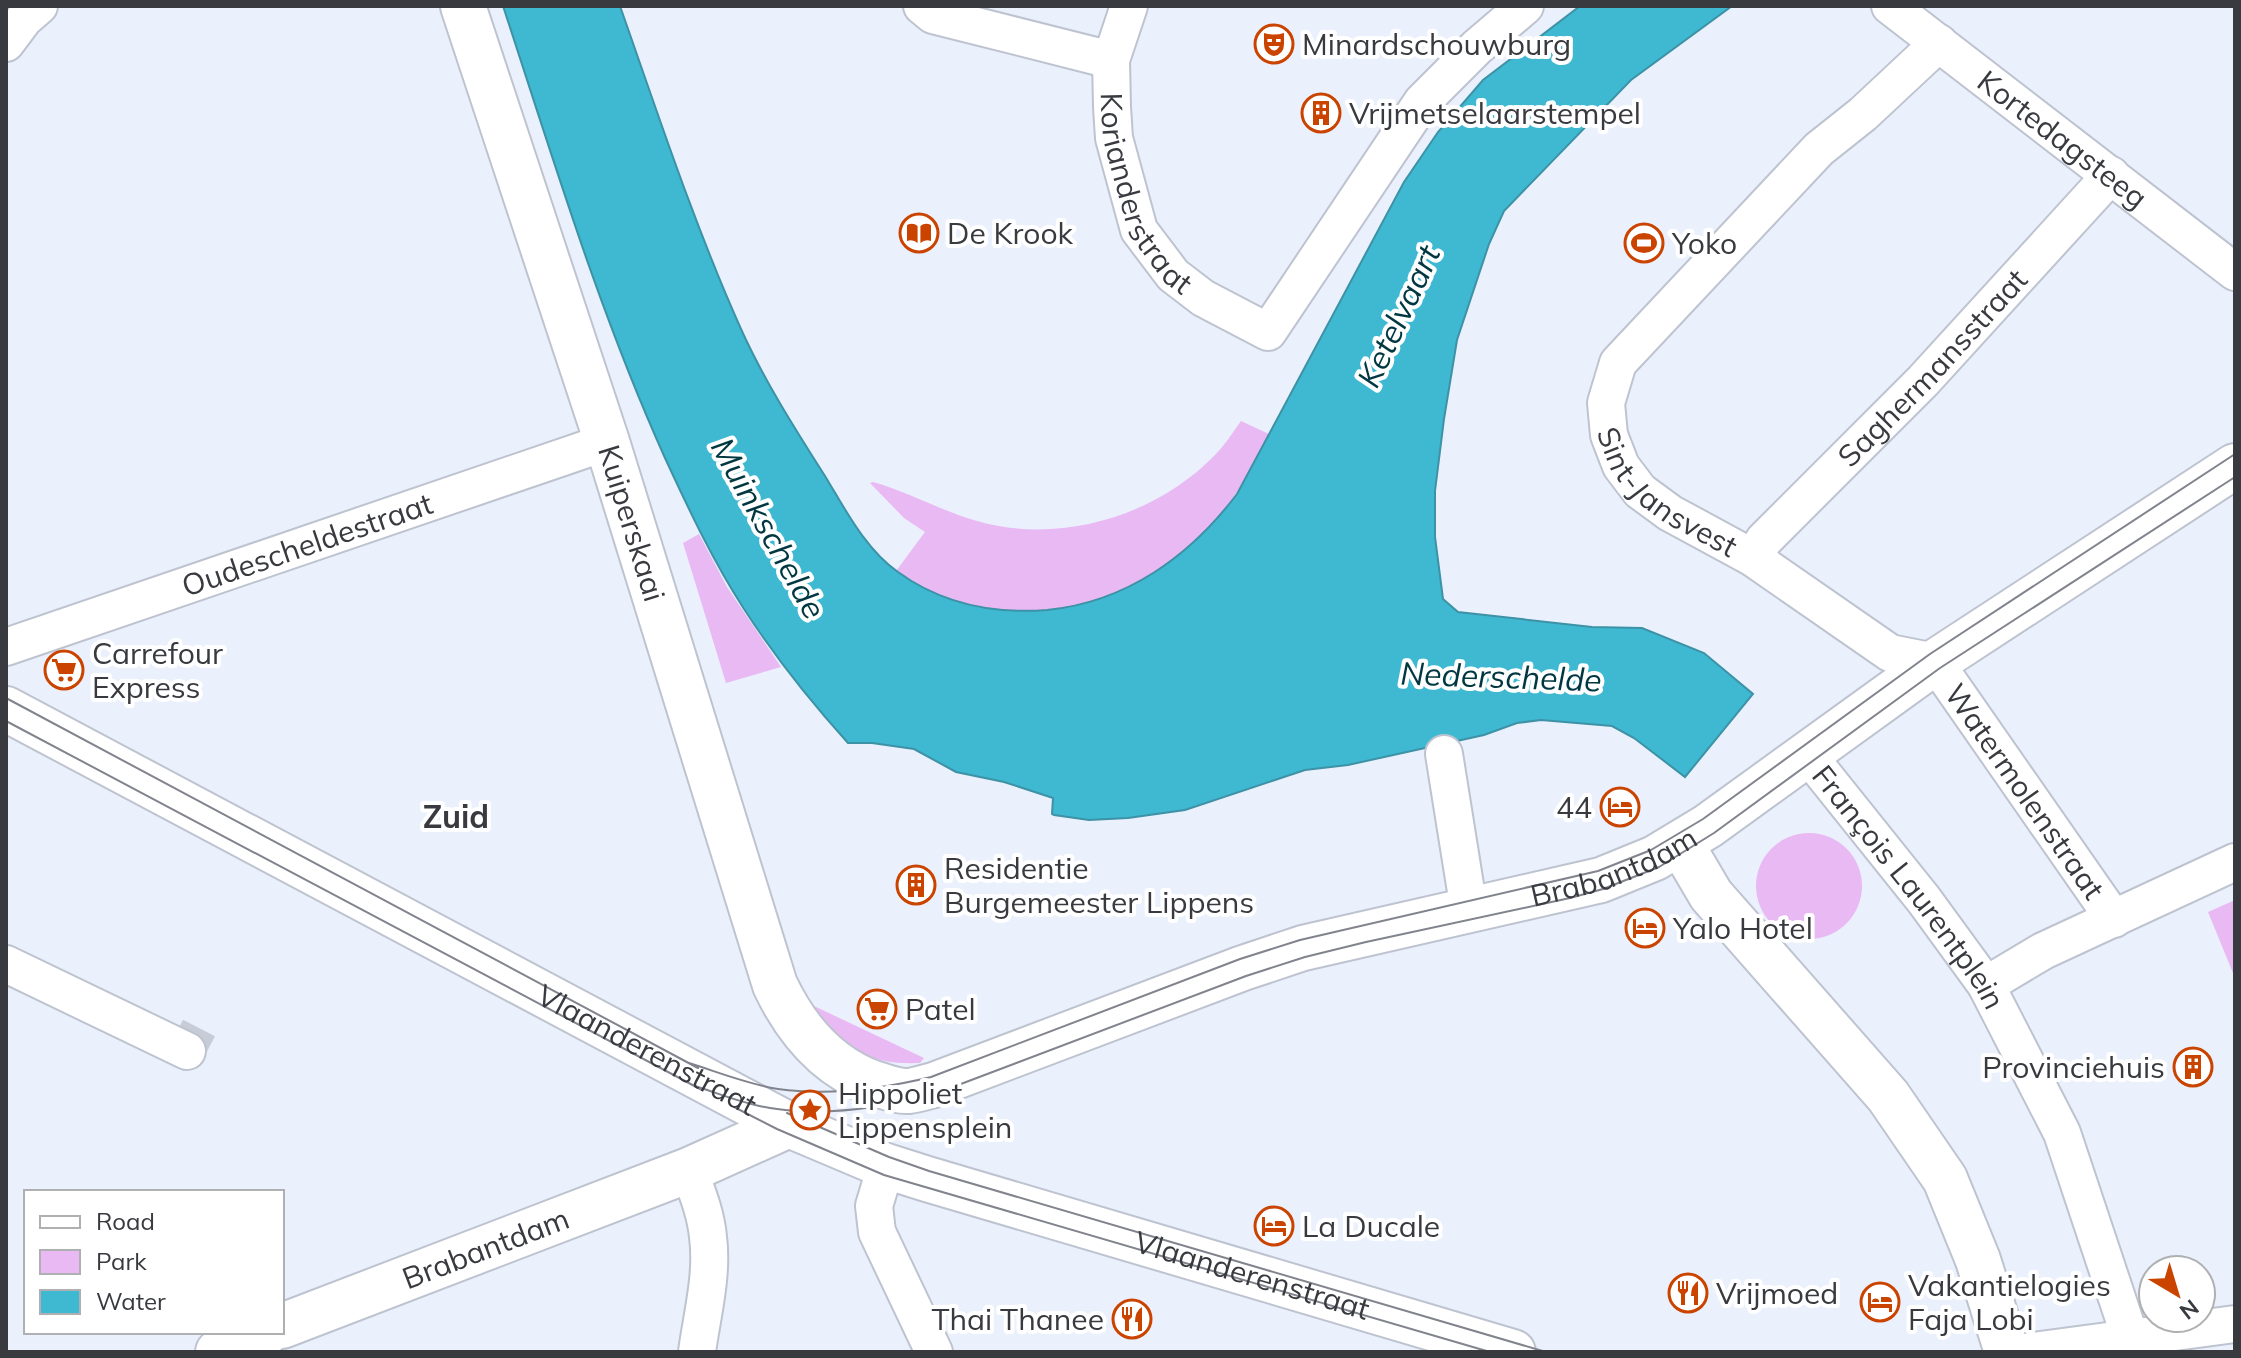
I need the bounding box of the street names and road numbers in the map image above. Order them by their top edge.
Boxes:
street label: Kortedagsteeg [1970,62,2155,216]
street label: Korianderstraat [1093,92,1200,302]
street label: Saghermansstraat [1829,261,2035,475]
street label: Sint-Jansvest [1589,421,1744,565]
street label: Kuiperskaai [590,440,674,606]
street label: Oudescheldestraat [177,484,437,605]
street label: Watermolenstraat [1937,676,2113,906]
street label: François Laurentplein [1804,757,2014,1015]
street label: Brabantdam [1527,818,1704,914]
street label: Vlaanderenstraat [531,976,763,1123]
street label: Brabantdam [397,1199,574,1297]
street label: Vlaanderenstraat [1130,1222,1374,1328]

